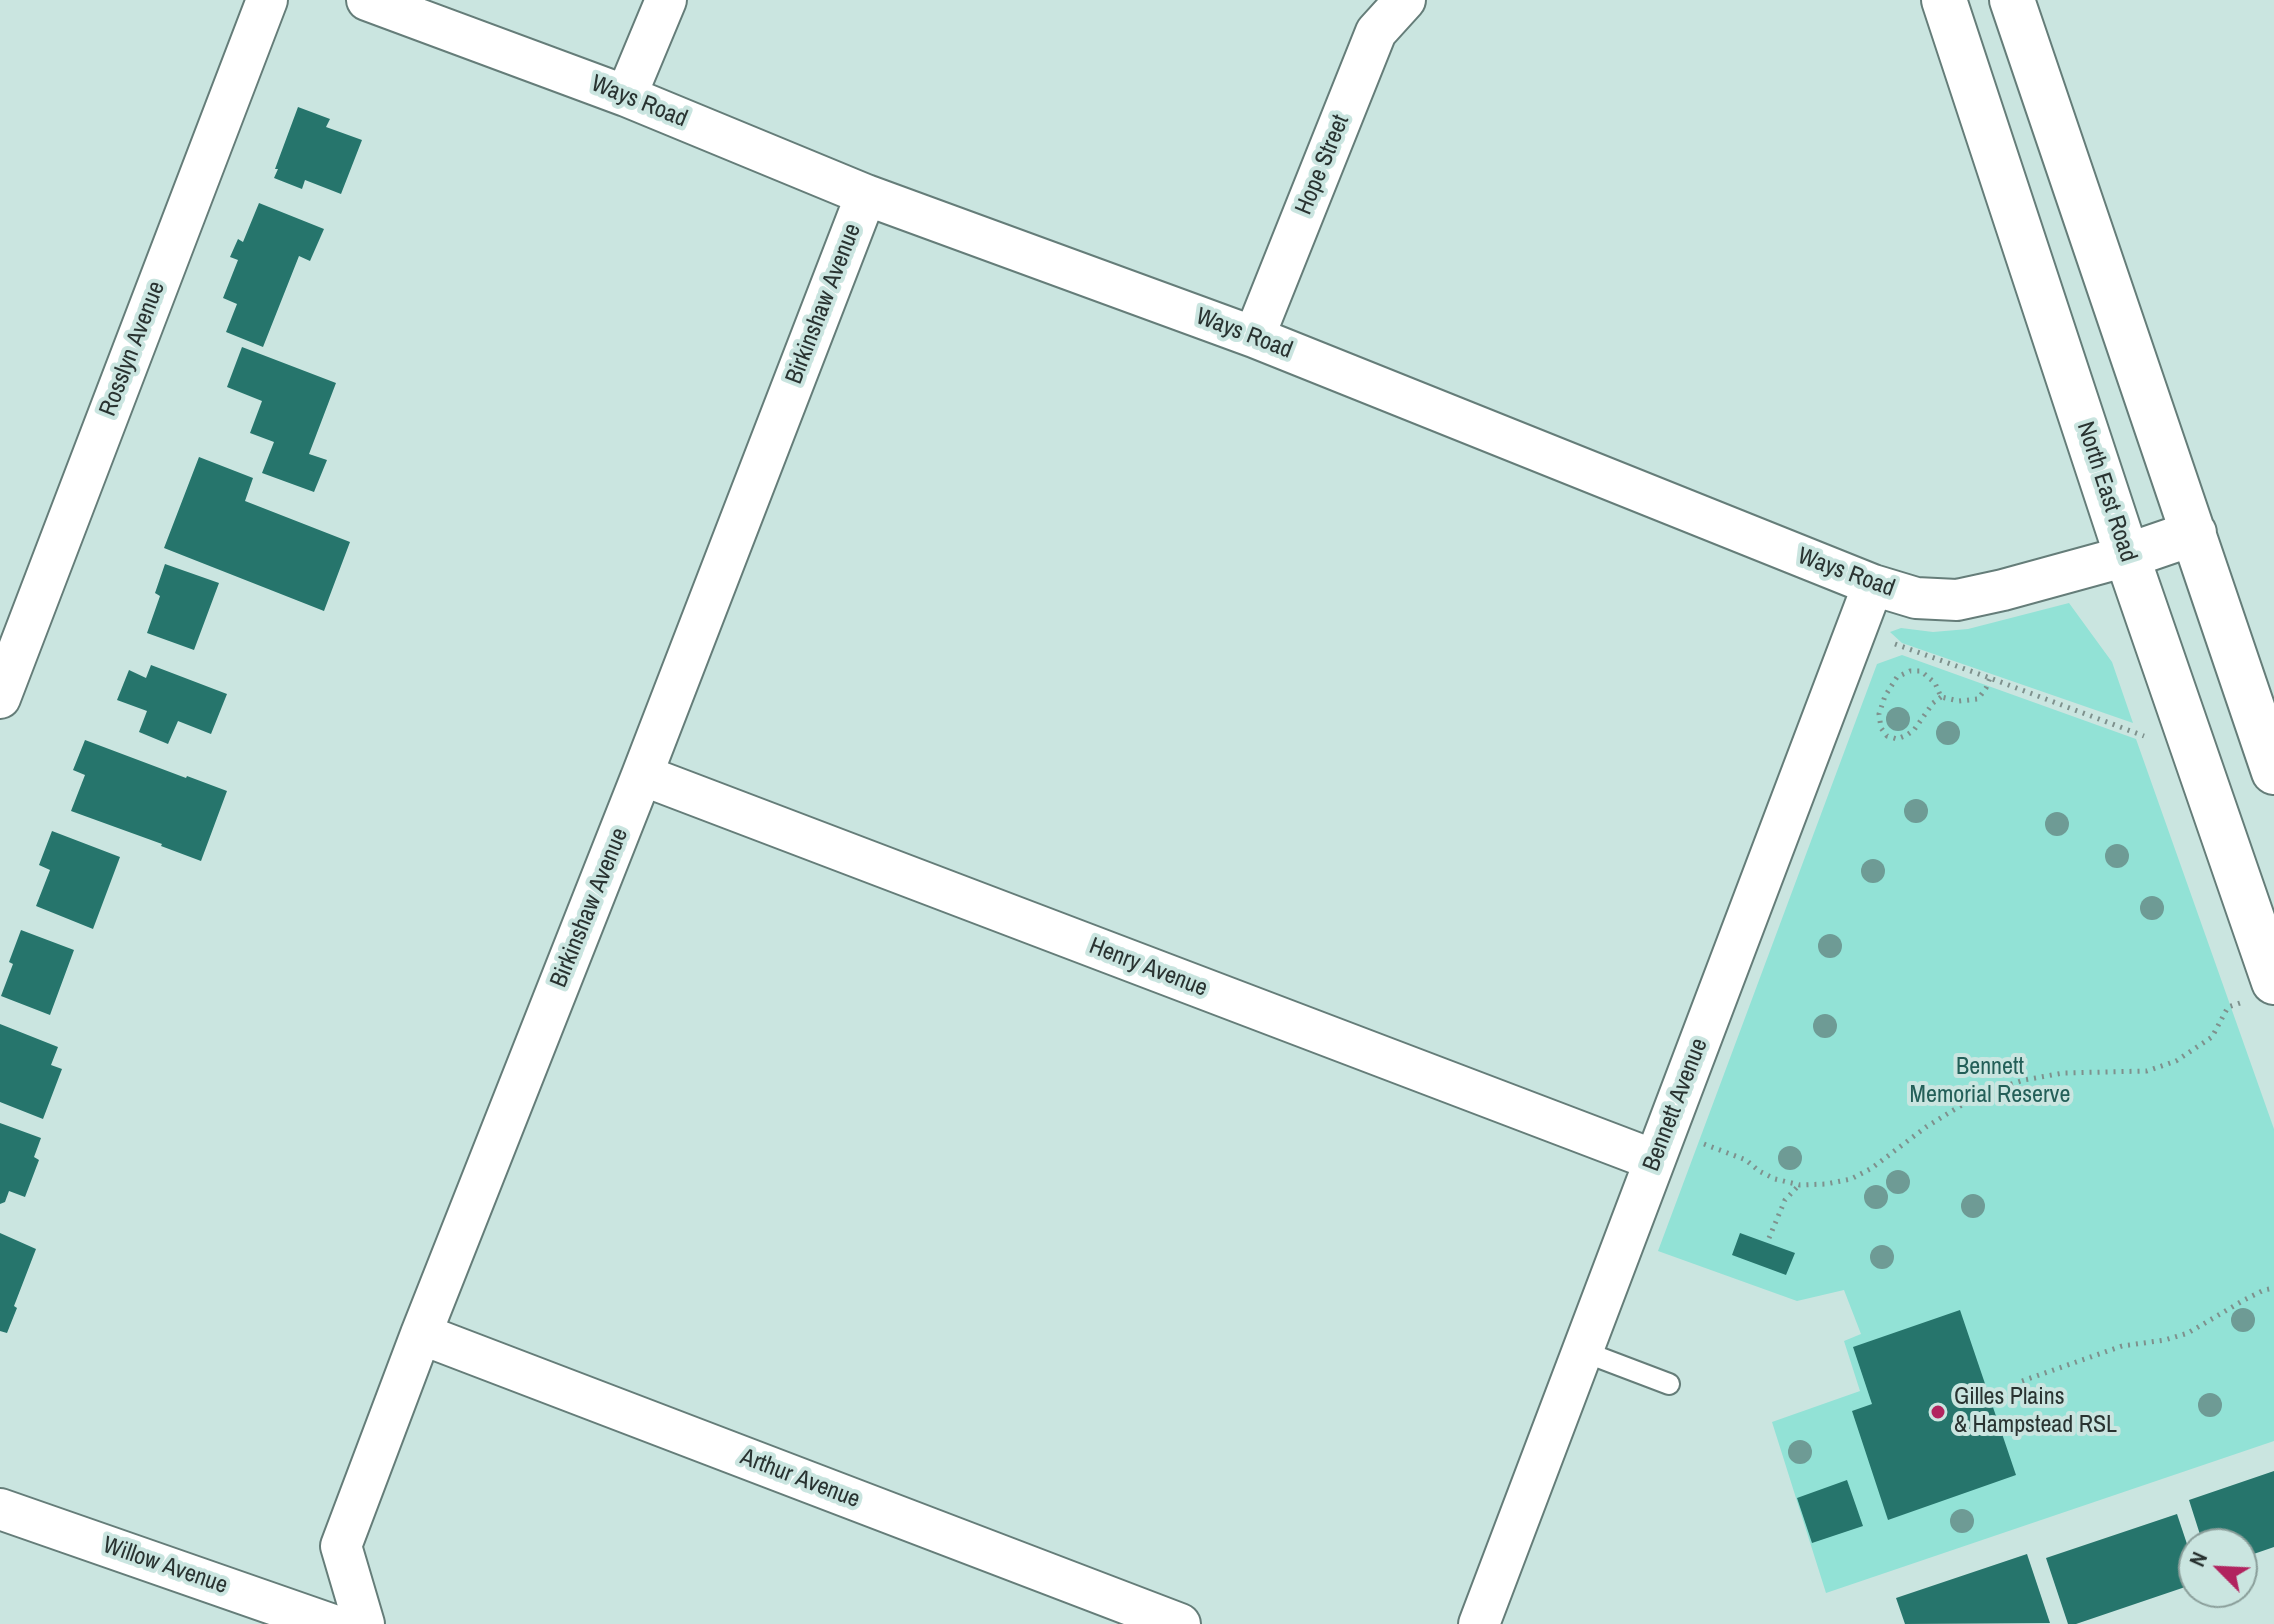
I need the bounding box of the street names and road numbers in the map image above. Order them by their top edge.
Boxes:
street label: Ways Road [587,70,691,134]
street label: Hope Street [1290,111,1356,219]
street label: Birkinshaw Avenue [780,220,868,388]
street label: Rosslyn Avenue [94,278,172,420]
street label: Ways Road [1192,302,1296,366]
street label: North East Road [2070,418,2142,566]
street label: Ways Road [1794,542,1898,604]
street label: Birkinshaw Avenue [545,824,635,992]
street label: Henry Avenue [1085,932,1211,1004]
street label: Bennett Avenue [1638,1035,1714,1175]
street label: Arthur Avenue [736,1443,864,1515]
street label: Willow Avenue [99,1531,231,1601]

